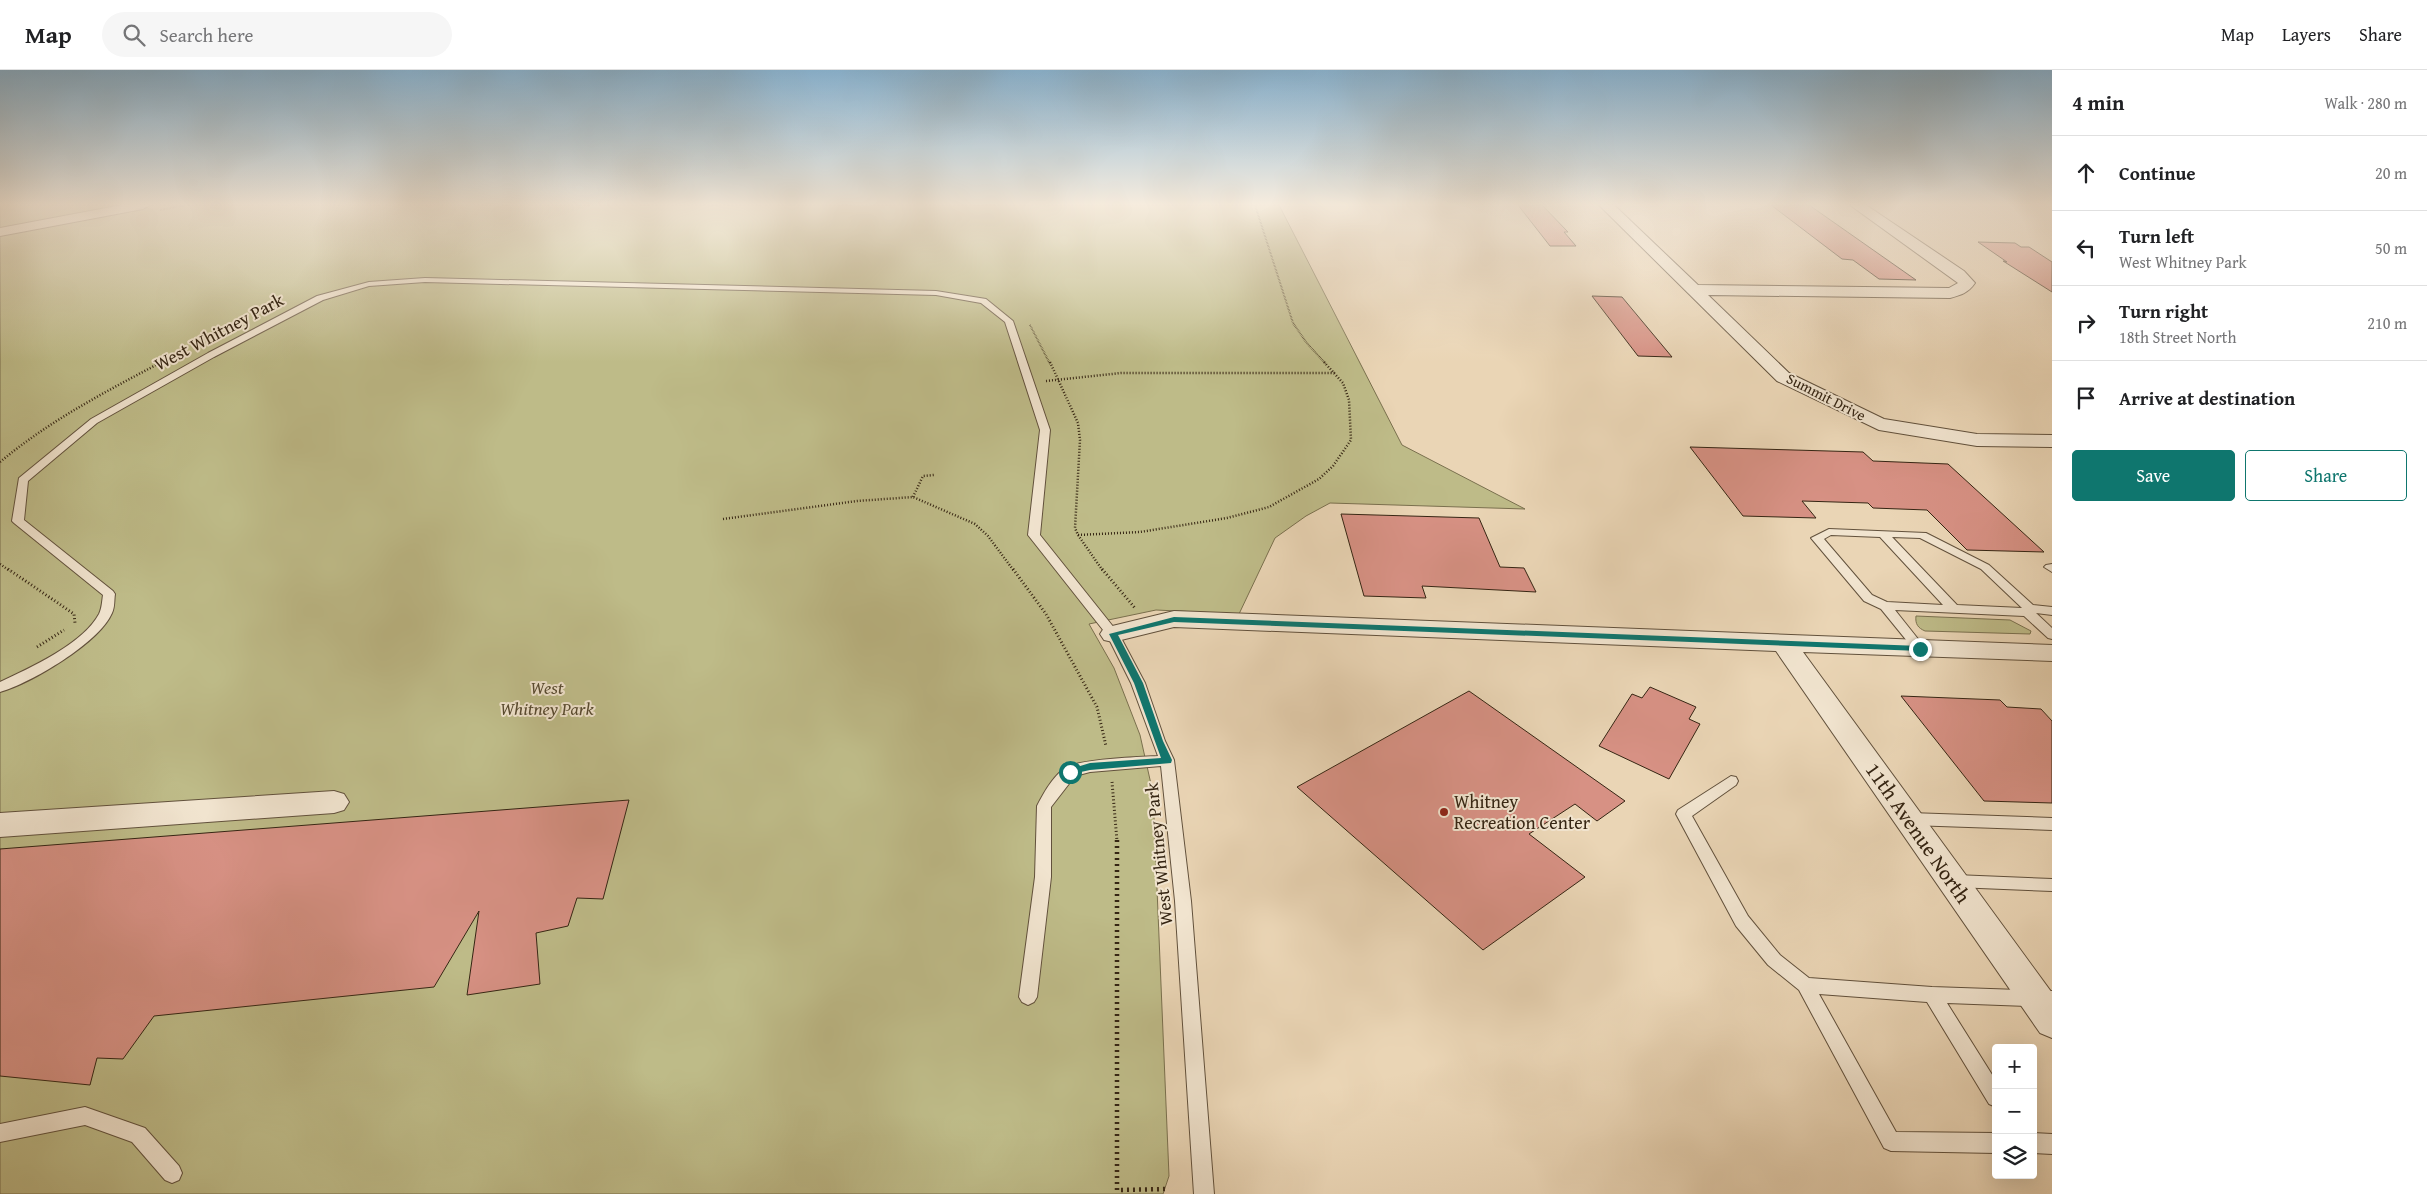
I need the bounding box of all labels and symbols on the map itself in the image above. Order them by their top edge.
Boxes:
street label: West Whitney Park [149,286,289,377]
street label: Summit Drive [1783,368,1869,426]
route end [1909,638,1932,661]
park label: West Whitney Park [500,674,595,722]
street label: 11th Avenue North [1858,756,1979,910]
route start [1059,761,1082,784]
street label: West Whitney Park [1137,780,1179,927]
place label: Whitney Recreation Center [1454,788,1591,836]
marker: Whitney Recreation Center [1438,806,1450,818]

